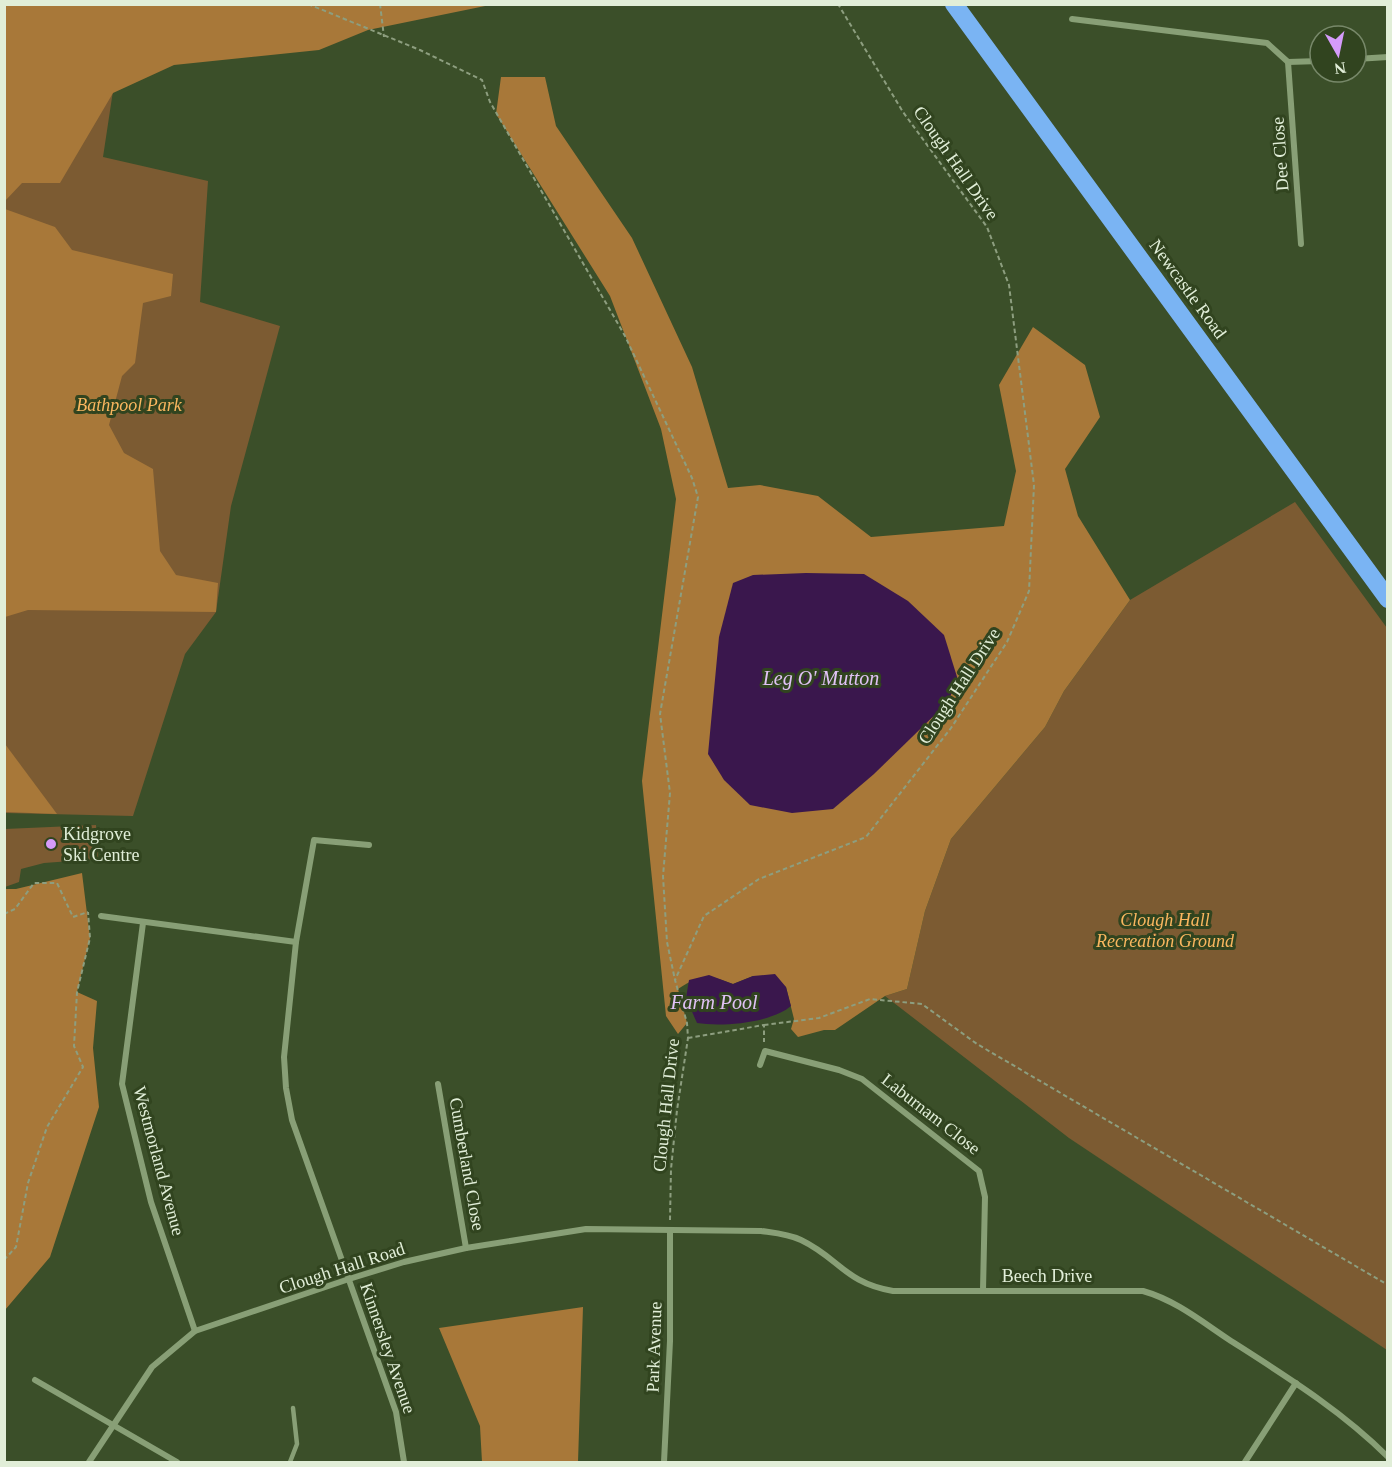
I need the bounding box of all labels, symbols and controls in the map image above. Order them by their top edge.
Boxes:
north arrow [1308,24,1368,84]
text: N [1333,59,1347,78]
street label: Clough Hall Drive [909,102,1003,224]
street label: Dee Close [1267,116,1293,192]
street label: Newcastle Road [1145,236,1231,342]
park label: Bathpool Park [76,395,183,415]
street label: Clough Hall Drive [914,624,1004,748]
water label: Leg O' Mutton [762,667,879,690]
place label: Kidgrove Ski Centre [63,824,140,865]
marker: Kidgrove Ski Centre [44,837,58,851]
park label: Clough Hall Recreation Ground [1095,910,1235,951]
water label: Farm Pool [669,991,758,1013]
street label: Clough Hall Drive [649,1037,683,1173]
street label: Laburnam Close [878,1069,984,1159]
street label: Westmorland Avenue [129,1084,189,1238]
street label: Cumberland Close [445,1096,489,1232]
street label: Clough Hall Road [277,1238,407,1298]
street label: Beech Drive [1002,1266,1092,1286]
street label: Kinnersley Avenue [356,1280,420,1416]
street label: Park Avenue [642,1301,666,1393]

